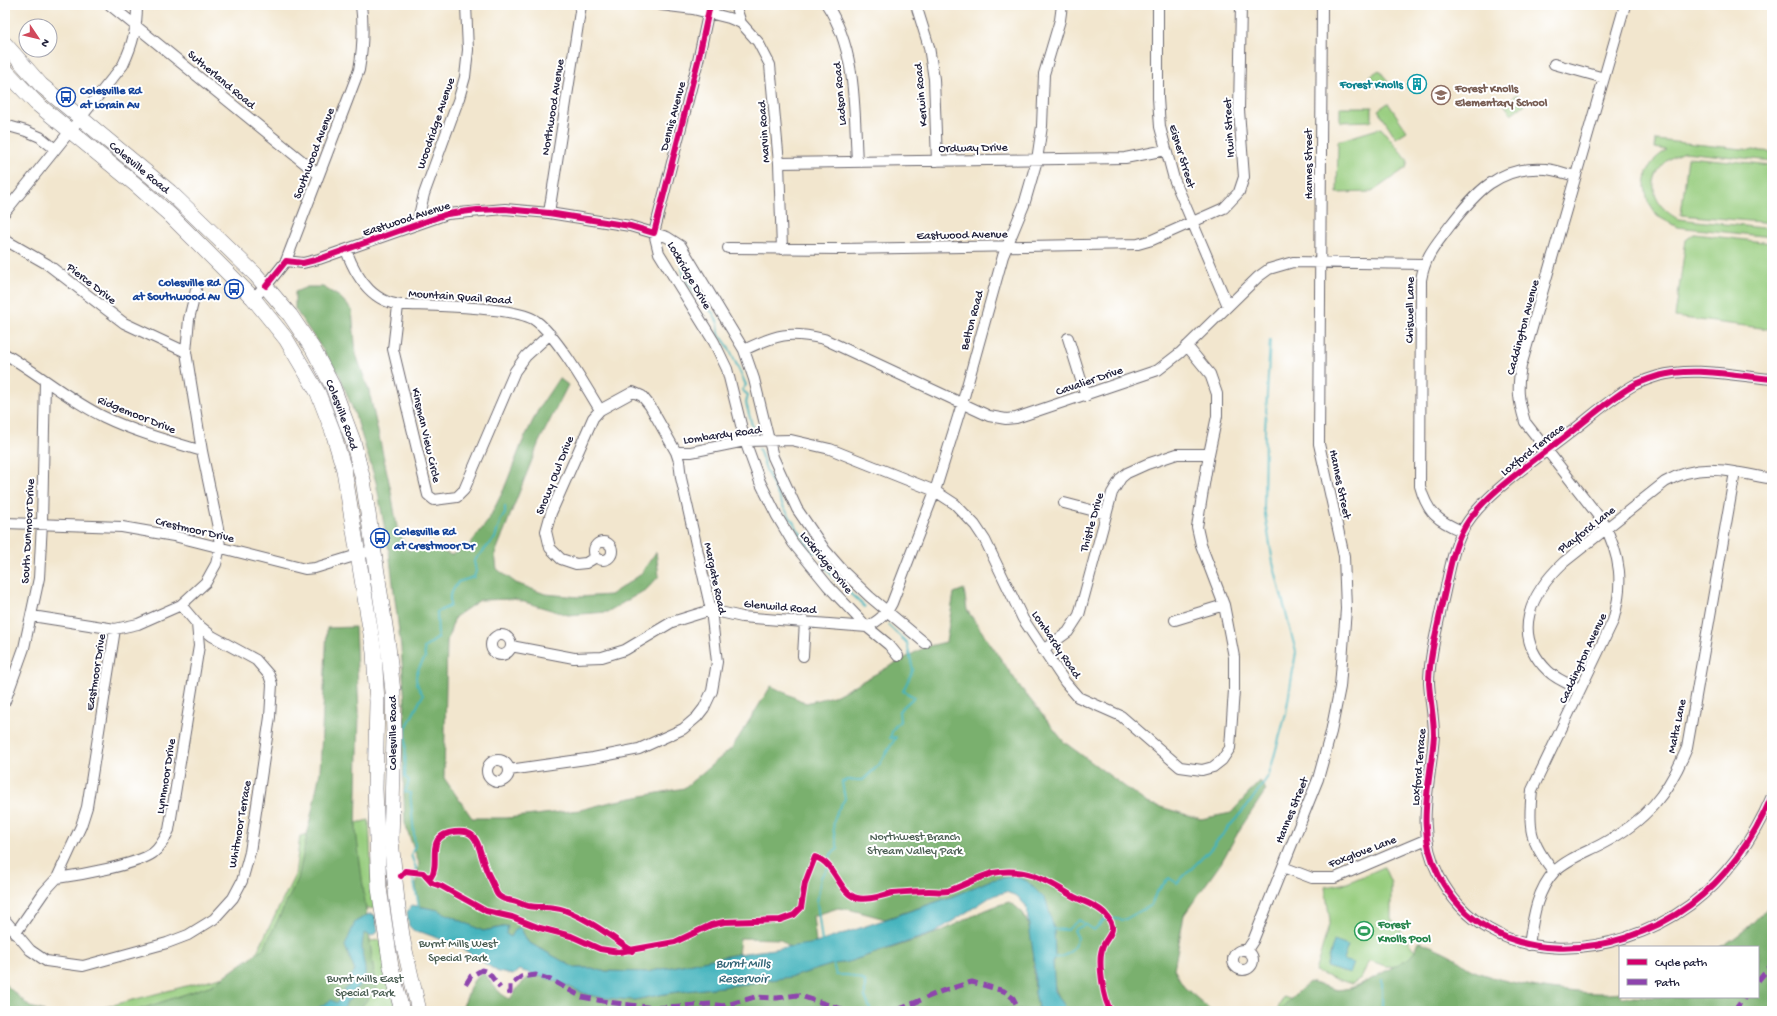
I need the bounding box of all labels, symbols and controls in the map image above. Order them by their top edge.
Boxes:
north arrow [18,18,58,58]
text: N [38,36,52,49]
street label: Sutherland Road [184,48,258,114]
street label: Northwood Avenue [539,57,569,156]
street label: Ladson Road [831,61,851,126]
street label: Kerwin Road [912,62,932,127]
building icon: Forest Knolls [1406,73,1428,95]
street label: Woodridge Avenue [415,75,459,171]
street label: Dennis Avenue [658,79,690,154]
place label: Forest Knolls [1339,79,1404,93]
place label: Forest Knolls Elementary School [1454,83,1548,111]
school or university icon: Forest Knolls Elementary School [1430,84,1452,106]
place label: Colesville Rd at Lorain Av [79,85,143,113]
bus stop icon: Colesville Rd at Lorain Av [55,86,77,108]
street label: Irwin Street [1221,97,1239,158]
street label: Marvin Road [756,100,774,163]
street label: Southwood Avenue [291,105,339,201]
street label: Eisner Street [1165,123,1198,191]
street label: Hannes Street [1303,128,1317,199]
street label: Colesville Road [105,139,172,198]
street label: Ordway Drive [938,141,1009,157]
street label: Eastwood Avenue [361,199,453,241]
street label: Eastwood Avenue [916,228,1009,244]
street label: Lockridge Drive [663,240,714,313]
street label: Pierce Drive [62,260,119,309]
street label: Chiswell Lane [1403,276,1419,343]
place label: Colesville Rd at Southwood Av [132,277,222,305]
bus stop icon: Colesville Rd at Southwood Av [223,278,245,300]
street label: Caddington Avenue [1504,278,1544,377]
street label: Mountain Quail Road [408,287,513,309]
street label: Belton Road [958,288,988,353]
street label: Cavalier Drive [1054,364,1126,400]
street label: Colesville Road [321,377,360,452]
street label: Kinsman View Circle [407,387,443,485]
street label: Ridgemoor Drive [95,394,178,438]
street label: Loxford Terrace [1499,421,1569,480]
street label: Lombardy Road [682,423,763,448]
street label: Snowy Owl Drive [534,434,578,517]
street label: Hannes Street [1325,449,1353,521]
street label: South Dunmoor Drive [19,478,39,584]
street label: Thistle Drive [1078,491,1108,555]
street label: Playford Lane [1555,503,1619,558]
street label: Crestmoor Drive [154,515,236,547]
place label: Colesville Rd at Crestmoor Dr [393,526,477,554]
bus stop icon: Colesville Rd at Crestmoor Dr [369,527,391,549]
street label: Lockridge Drive [796,529,855,598]
street label: Margate Road [700,541,729,616]
street label: Glenwild Road [743,598,818,618]
street label: Lombardy Road [1028,609,1084,682]
street label: Caddington Avenue [1557,611,1611,706]
street label: Eastmoor Drive [84,632,110,712]
street label: Colesville Road [387,695,401,770]
street label: Malta Lane [1665,697,1691,755]
street label: Loxford Terrace [1410,727,1430,806]
street label: Lynnmoor Drive [154,737,180,815]
street label: Hannes Street [1273,774,1313,846]
street label: Whitmoor Terrace [226,779,256,869]
park label: Northwest Branch Stream Valley Park [867,831,964,859]
street label: Foxglove Lane [1326,833,1399,873]
place label: Forest Knolls Pool [1377,919,1431,947]
sports icon: Forest Knolls Pool [1353,920,1375,942]
park label: Burnt Mills West Special Park [418,938,498,966]
legend [1619,946,1759,998]
water label: Burnt Mills Reservoir [716,957,771,987]
text: Cycle path [1655,957,1708,971]
park label: Burnt Mills East Special Park [326,973,404,1001]
text: Path [1654,977,1680,991]

